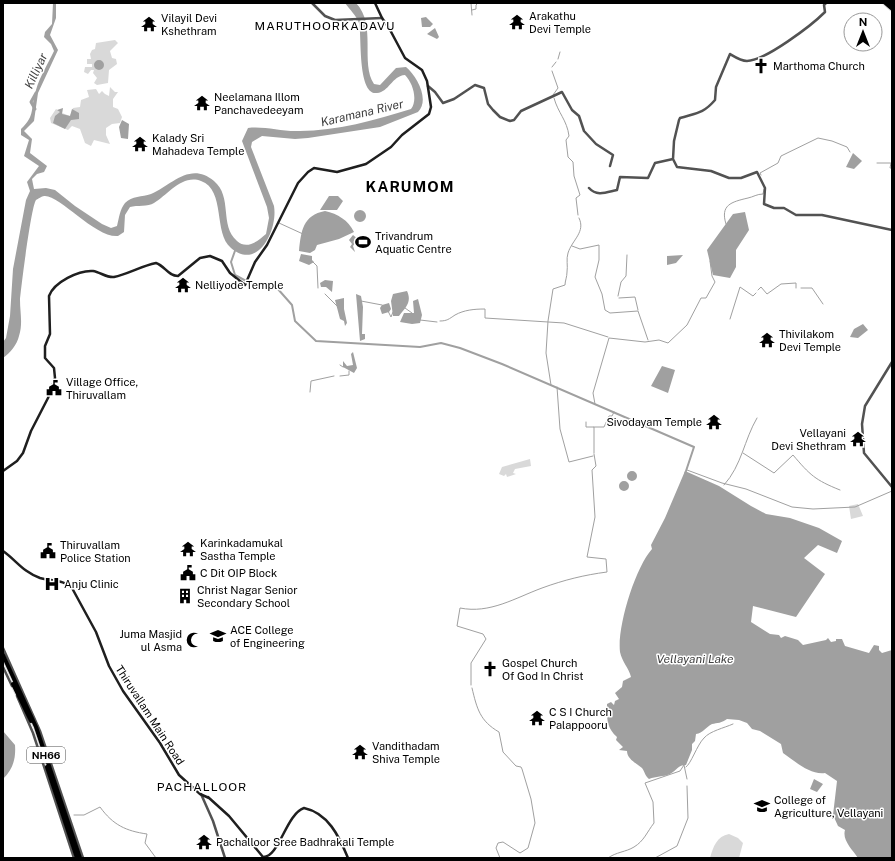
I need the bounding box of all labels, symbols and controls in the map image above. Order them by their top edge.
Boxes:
place label: Arakathu Devi Temple [529,10,591,35]
place label: Vilayil Devi Kshethram [161,12,217,37]
north arrow [843,12,883,52]
temple icon: Arakathu Devi Temple [508,13,526,31]
temple icon: Vilayil Devi Kshethram [140,15,158,33]
text: N [859,16,867,28]
district label: MARUTHOORKADAVU [255,19,395,33]
water label: Killiyar [22,51,50,91]
church icon: Marthoma Church [752,57,770,75]
place label: Marthoma Church [773,60,865,72]
place label: Neelamana Illom Panchavedeeyam [214,91,303,116]
temple icon: Neelamana Illom Panchavedeeyam [193,94,211,112]
water label: Karamana River [319,97,405,129]
place label: Kalady Sri Mahadeva Temple [152,132,244,157]
temple icon: Kalady Sri Mahadeva Temple [131,135,149,153]
district label: KARUMOM [366,178,454,195]
place label: Trivandrum Aquatic Centre [375,230,452,255]
sports icon: Trivandrum Aquatic Centre [354,233,372,251]
temple icon: Nelliyode Temple [174,276,192,294]
place label: Nelliyode Temple [195,279,283,291]
place label: Thivilakom Devi Temple [779,328,841,353]
temple icon: Thivilakom Devi Temple [758,331,776,349]
place label: Village Office, Thiruvallam [66,376,138,401]
public building icon: Village Office, Thiruvallam [45,379,63,397]
temple icon: Sivodayam Temple [705,413,723,431]
place label: Sivodayam Temple [606,416,702,428]
place label: Vellayani Devi Shethram [771,427,846,452]
temple icon: Vellayani Devi Shethram [849,430,867,448]
place label: Karinkadamukal Sastha Temple [200,537,283,562]
place label: Thiruvallam Police Station [60,539,131,564]
temple icon: Karinkadamukal Sastha Temple [179,540,197,558]
public building icon: Thiruvallam Police Station [39,542,57,560]
public building icon: C Dit OIP Block [179,564,197,582]
place label: C Dit OIP Block [200,567,277,579]
hospital icon: Anju Clinic [43,575,61,593]
place label: Anju Clinic [64,578,119,590]
place label: Christ Nagar Senior Secondary School [197,584,298,609]
building icon: Christ Nagar Senior Secondary School [176,587,194,605]
place label: ACE College of Engineering [230,624,305,649]
school or university icon: ACE College of Engineering [209,627,227,645]
place label: Juma Masjid ul Asma [119,628,182,653]
mosque icon: Juma Masjid ul Asma [185,631,203,649]
water label: Vellayani Lake [656,652,734,666]
place label: Gospel Church Of God In Christ [502,657,583,682]
church icon: Gospel Church Of God In Christ [481,660,499,678]
street label: Thiruvallam Main Road [113,663,187,767]
place label: C S I Church Palappooru [549,706,612,731]
temple icon: C S I Church Palappooru [528,709,546,727]
place label: Vandithadam Shiva Temple [372,740,440,765]
temple icon: Vandithadam Shiva Temple [351,743,369,761]
road number: NH66 [27,747,65,763]
district label: PACHALLOOR [157,780,247,794]
place label: College of Agriculture, Vellayani [774,794,883,819]
school or university icon: College of Agriculture, Vellayani [753,797,771,815]
temple icon: Pachalloor Sree Badhrakali Temple [195,833,213,851]
place label: Pachalloor Sree Badhrakali Temple [216,836,394,848]

